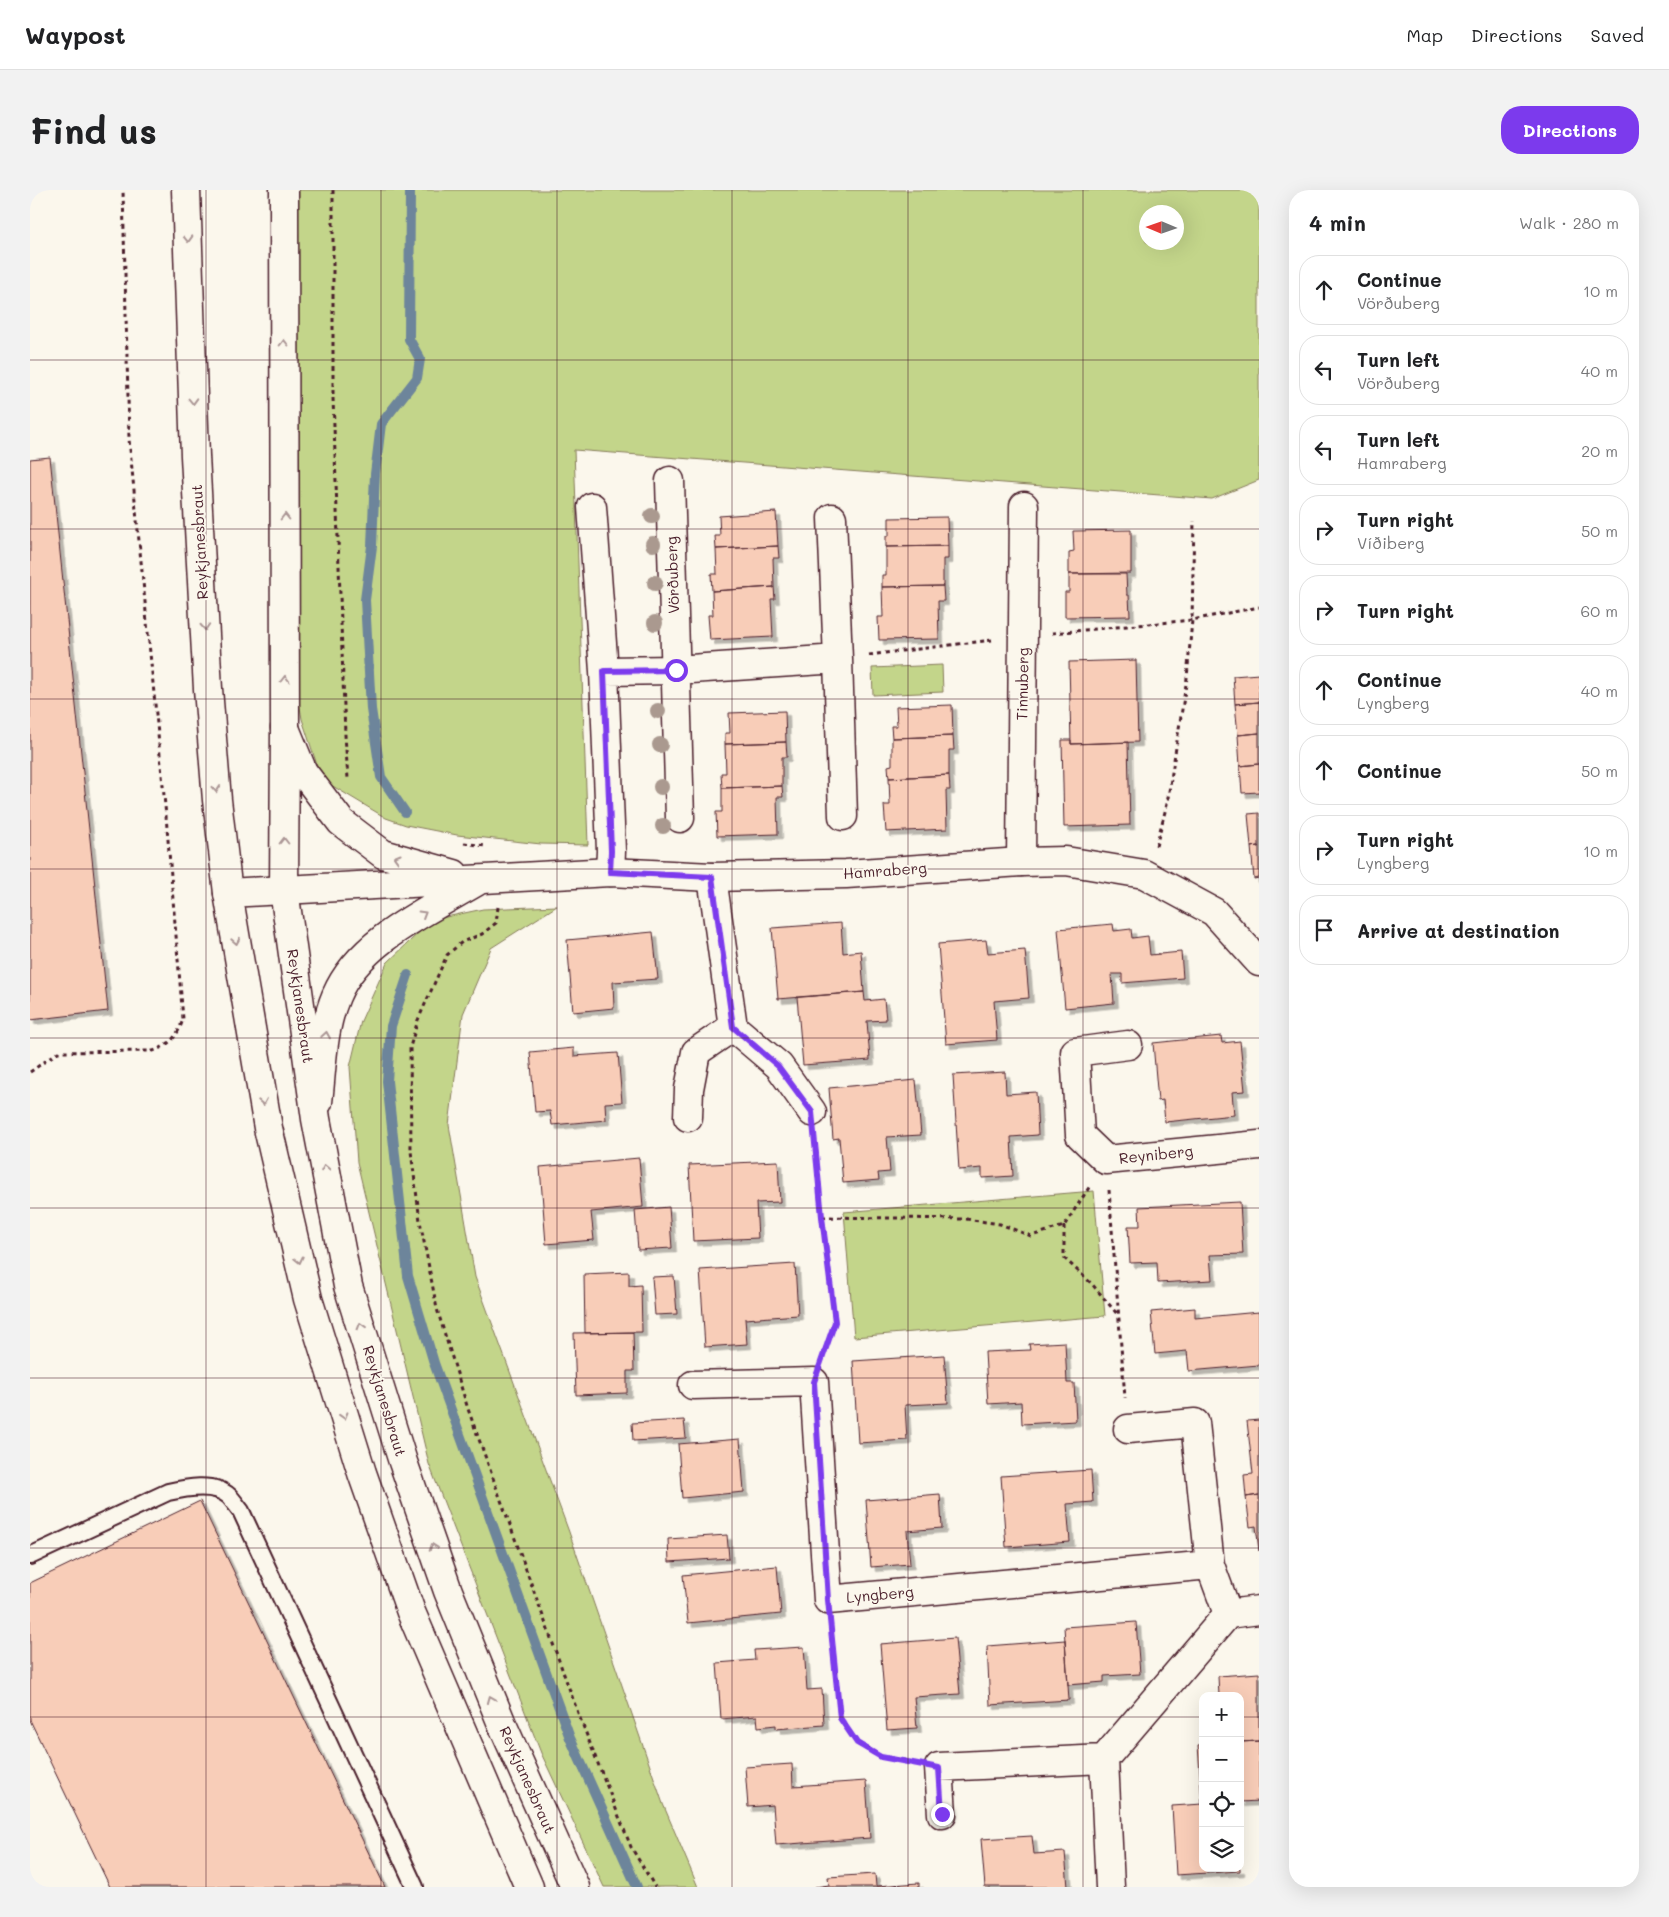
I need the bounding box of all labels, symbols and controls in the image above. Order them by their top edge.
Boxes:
text: Waypost [25,19,126,50]
text: Map [1406,23,1443,47]
text: Directions [1471,23,1563,47]
text: Saved [1591,23,1644,47]
button: Directions [1501,106,1639,154]
text: Find us [30,107,157,153]
north arrow [1139,205,1184,250]
text: 4 min [1309,209,1366,236]
text: Walk · 280 m [1519,212,1619,233]
one-way arrow [182,235,193,243]
text: Continue [1357,267,1442,292]
icon: ahead [1310,276,1338,304]
text: 10 m [1583,280,1618,301]
text: Vörðuberg [1357,292,1440,313]
one-way arrow [279,339,289,346]
text: Turn left [1357,347,1440,372]
icon: left [1310,356,1338,384]
text: 40 m [1581,360,1618,381]
text: Vörðuberg [1357,372,1440,393]
one-way arrow [188,398,198,405]
text: Turn left [1357,427,1440,452]
icon: left [1310,436,1338,464]
text: 20 m [1581,440,1618,461]
text: Hamraberg [1357,452,1447,473]
street label: Reykjanesbraut [186,484,212,600]
text: Turn right [1357,507,1454,532]
one-way arrow [280,513,290,520]
icon: right [1310,516,1338,544]
text: 50 m [1581,520,1618,541]
text: Víðiberg [1357,532,1424,553]
street label: Vörðuberg [661,536,683,614]
icon: right [1310,596,1338,624]
text: Turn right [1357,598,1454,623]
text: 60 m [1581,600,1618,621]
one-way arrow [199,623,210,631]
street label: Tinnuberg [1011,647,1033,721]
route start [665,659,688,682]
text: Continue [1357,667,1442,692]
one-way arrow [280,675,290,683]
icon: ahead [1310,676,1338,704]
text: 40 m [1581,680,1618,701]
text: Lyngberg [1357,692,1429,713]
icon: ahead [1310,756,1338,784]
text: Continue [1357,758,1442,783]
text: 50 m [1581,760,1618,781]
one-way arrow [210,785,221,793]
text: Turn right [1357,827,1454,852]
icon: right [1310,836,1338,864]
one-way arrow [279,837,289,844]
text: 10 m [1583,840,1618,861]
text: Lyngberg [1357,852,1429,873]
one-way arrow [392,853,401,864]
street label: Hamraberg [842,857,928,883]
one-way arrow [417,910,426,920]
icon: arrive [1310,916,1338,944]
text: Arrive at destination [1357,918,1560,943]
one-way arrow [231,937,241,946]
street label: Reykjanesbraut [283,947,319,1064]
one-way arrow [320,1031,331,1039]
one-way arrow [258,1097,268,1106]
street label: Reyniberg [1118,1140,1194,1168]
one-way arrow [321,1163,331,1172]
one-way arrow [293,1256,304,1265]
one-way arrow [356,1322,366,1331]
street label: Reykjanesbraut [359,1343,411,1459]
one-way arrow [339,1411,349,1420]
one-way arrow [428,1543,438,1552]
street label: Lyngberg [845,1581,915,1607]
map controls [1199,1692,1244,1872]
button: + [1199,1692,1244,1737]
one-way arrow [487,1695,497,1703]
street label: Reykjanesbraut [495,1723,560,1836]
button: − [1199,1737,1244,1782]
button: locate [1199,1782,1244,1827]
route end [931,1803,954,1826]
button: layers [1199,1827,1244,1872]

